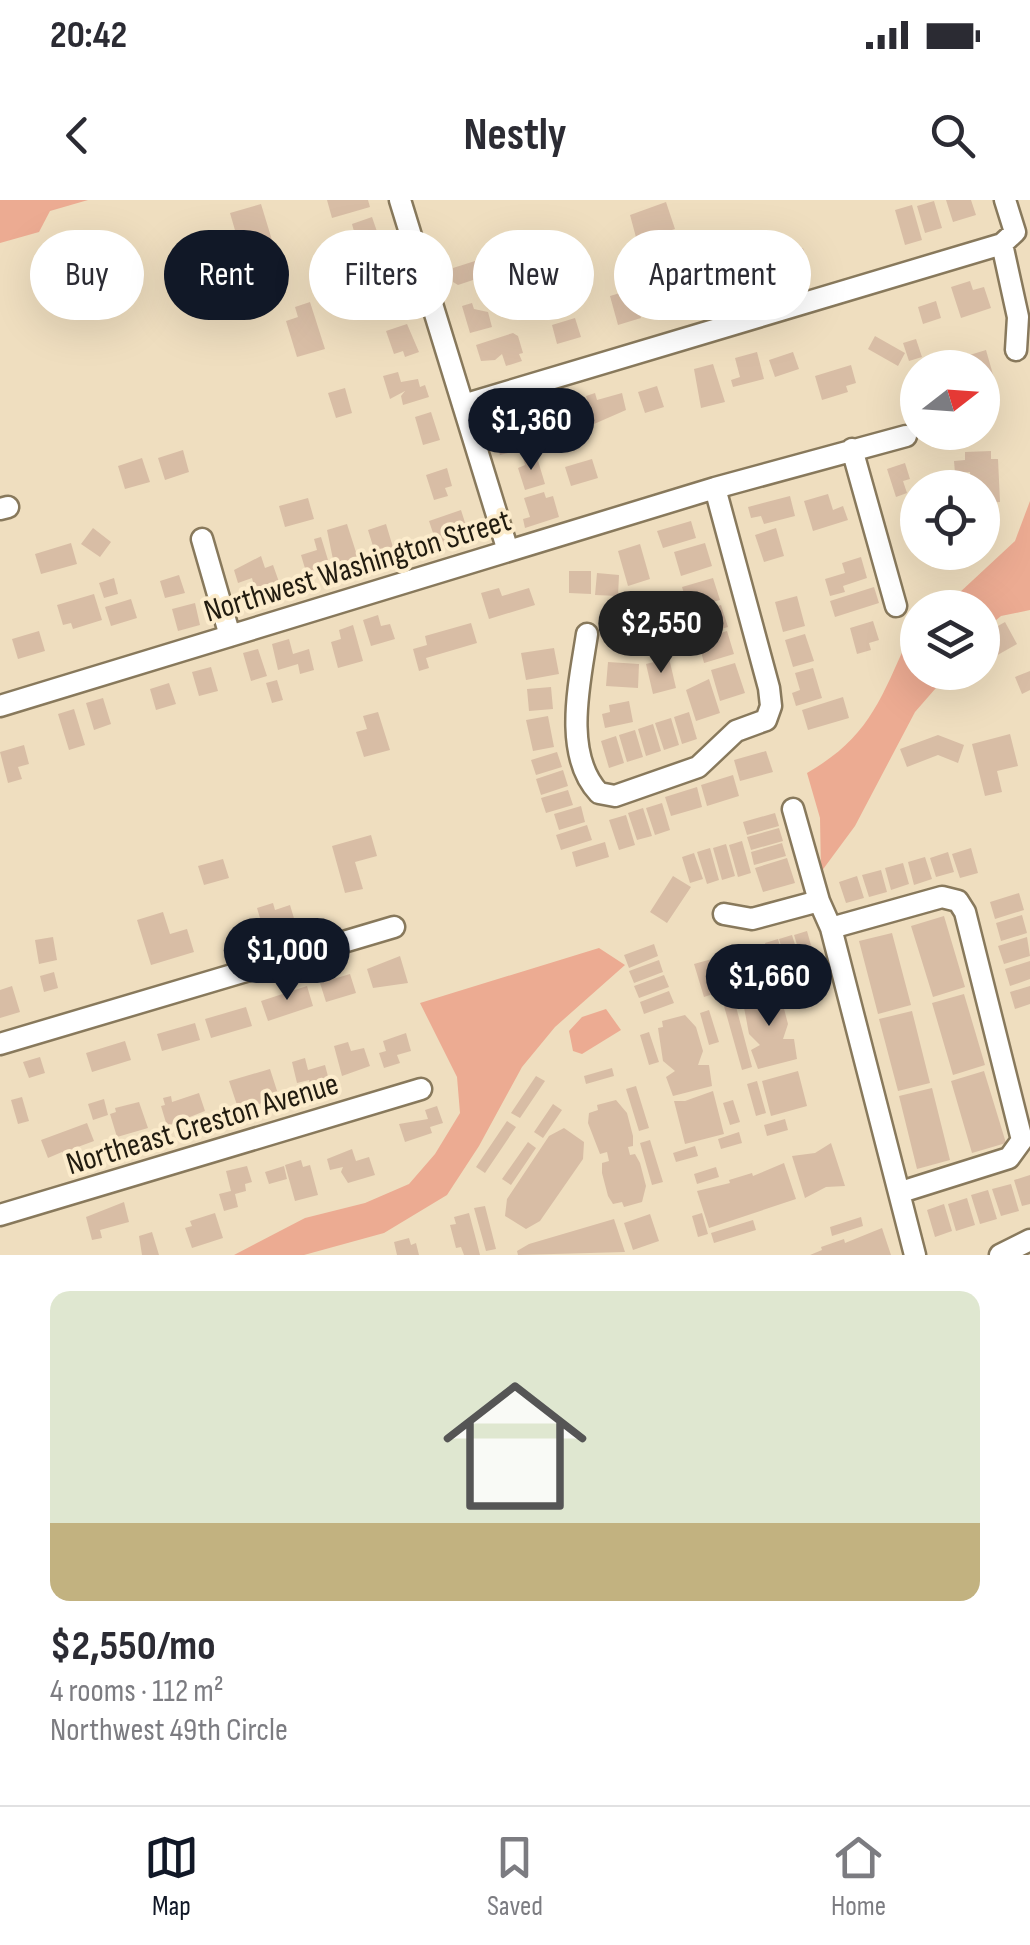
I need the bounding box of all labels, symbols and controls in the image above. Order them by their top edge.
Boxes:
text: 20:42 [50,13,127,58]
icon: back [50,108,105,163]
text: Nestly [463,108,567,163]
icon: search [925,108,980,163]
chip: Buy [30,230,144,320]
chip: Rent [164,230,289,320]
chip: Filters [309,230,453,320]
chip: New [473,230,594,320]
chip: Apartment [614,230,811,320]
north arrow [900,350,1000,450]
map controls [900,350,1000,690]
pin: $1,360 [450,388,612,473]
text: $1,360 [490,401,572,440]
button: locate [900,470,1000,570]
street label: Northwest Washington Street [199,501,515,632]
button: layers [900,590,1000,690]
pin: $2,550 [580,591,742,676]
text: $2,550 [620,604,702,643]
pin: $1,000 [206,918,368,1003]
text: $1,000 [246,931,328,970]
pin: $1,660 [688,944,850,1029]
text: $1,660 [728,957,810,996]
street label: Northeast Creston Avenue [62,1065,343,1184]
icon: home [425,1356,605,1536]
text: $2,550/mo [50,1621,216,1672]
text: 4 rooms · 112 m² [50,1672,224,1711]
text: Northwest 49th Circle [50,1711,288,1750]
tab: Map [144,1830,199,1923]
tab: Saved [487,1830,543,1923]
tab: Home [831,1830,886,1923]

